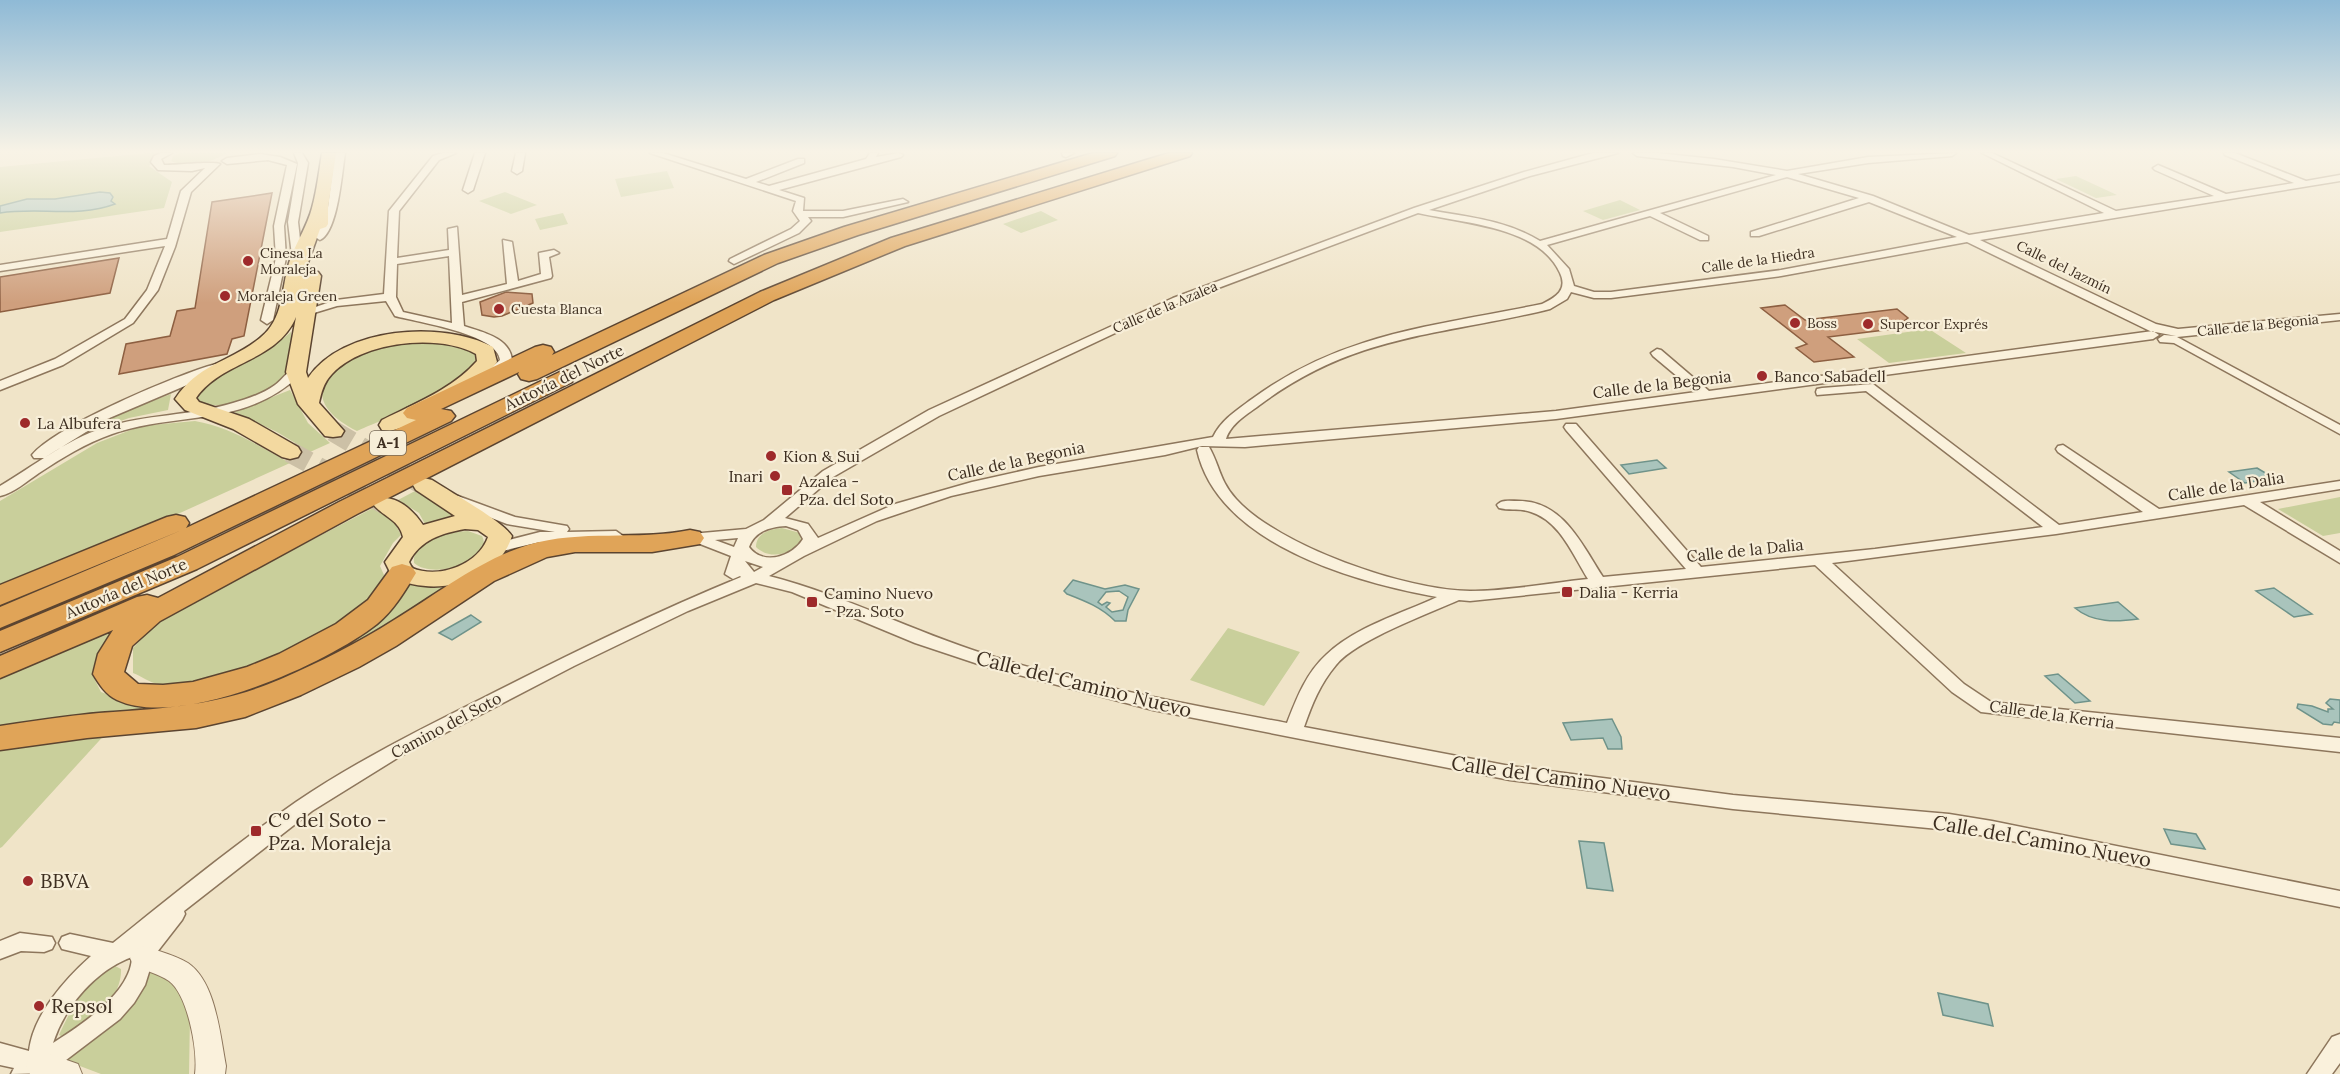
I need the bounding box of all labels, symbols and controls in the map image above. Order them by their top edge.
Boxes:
street label: Calle del Jazmín [2013,236,2115,298]
street label: Calle de la Hiedra [1700,243,1816,277]
place label: Cinesa La Moraleja [260,244,323,278]
marker: Cinesa La Moraleja [241,254,255,268]
street label: Calle de la Azalea [1110,277,1220,337]
place label: Moraleja Green [237,287,338,305]
marker: Moraleja Green [218,289,232,303]
place label: Cuesta Blanca [511,300,602,318]
marker: Cuesta Blanca [492,302,506,316]
street label: Calle de la Begonia [2196,310,2320,340]
place label: Boss [1807,314,1837,332]
place label: Supercor Exprés [1880,315,1988,333]
marker: Boss [1788,316,1802,330]
marker: Supercor Exprés [1861,317,1875,331]
street label: Autovía del Norte [500,339,627,415]
street label: Calle de la Begonia [1592,366,1732,402]
place label: Banco Sabadell [1774,366,1886,386]
marker: Banco Sabadell [1755,369,1769,383]
place label: La Albufera [37,413,121,433]
marker: La Albufera [18,416,32,430]
road number: A-1 [370,431,406,455]
street label: Calle de la Begonia [946,437,1086,485]
place label: Kion & Sui [783,446,860,466]
marker: Kion & Sui [764,449,778,463]
place label: Inari [728,466,763,486]
street label: Calle de la Dalia [2166,467,2286,505]
marker: Inari [768,469,782,483]
place label: Azalea - Pza. del Soto [798,471,894,509]
marker: Azalea - Pza. del Soto [780,483,794,497]
street label: Calle de la Dalia [1686,534,1804,566]
street label: Autovía del Norte [61,553,190,623]
place label: Dalia - Kerria [1579,582,1678,602]
place label: Camino Nuevo - Pza. Soto [824,583,933,621]
marker: Dalia - Kerria [1560,585,1574,599]
marker: Camino Nuevo - Pza. Soto [805,595,819,609]
street label: Calle del Camino Nuevo [974,645,1195,722]
street label: Camino del Soto [387,687,505,763]
street label: Calle de la Kerria [1988,695,2116,733]
street label: Calle del Camino Nuevo [1450,750,1672,805]
place label: Cº del Soto - Pza. Moraleja [268,807,391,855]
street label: Calle del Camino Nuevo [1931,809,2153,872]
marker: Cº del Soto - Pza. Moraleja [249,824,263,838]
place label: BBVA [40,868,90,893]
marker: BBVA [21,874,35,888]
place label: Repsol [51,993,113,1018]
marker: Repsol [32,999,46,1013]

